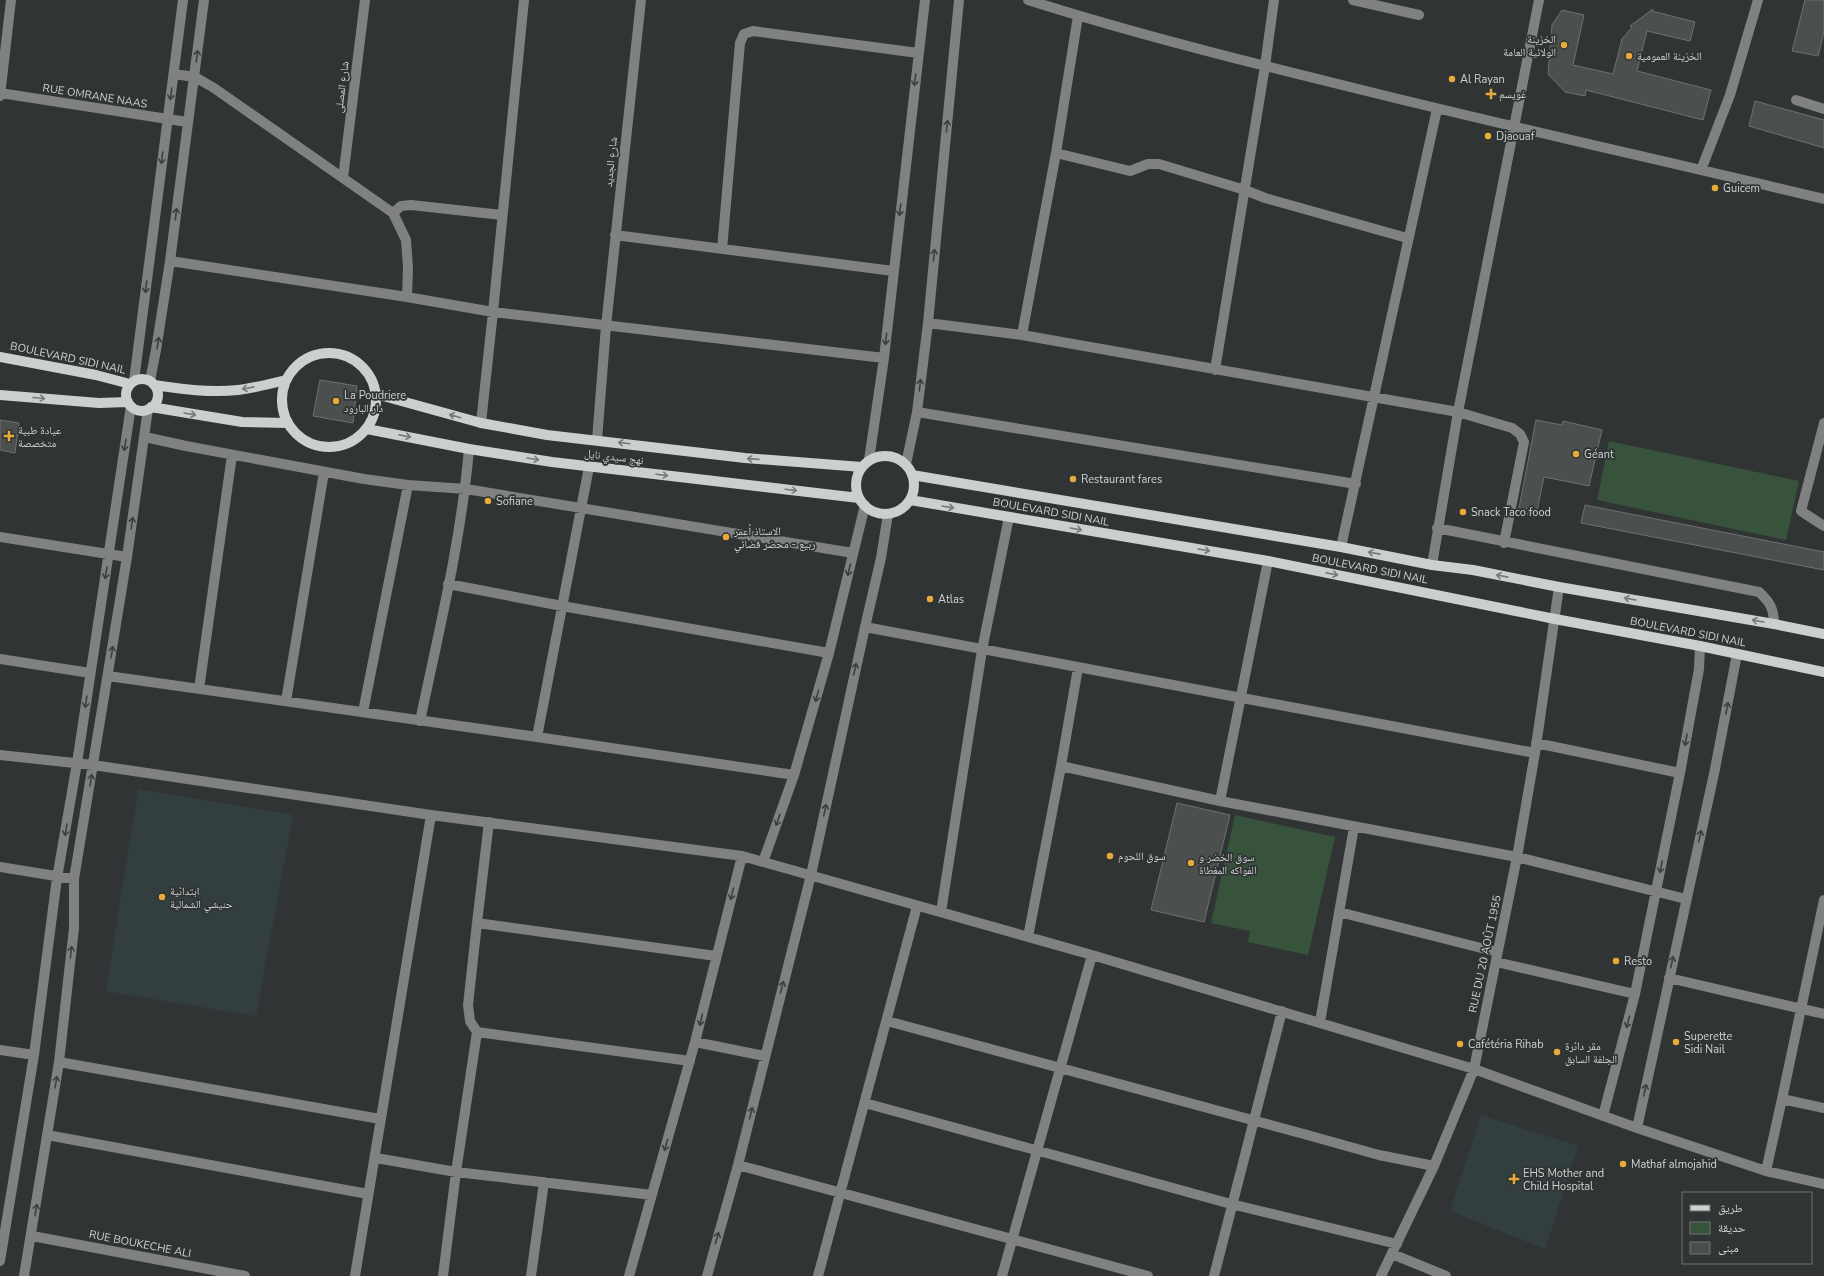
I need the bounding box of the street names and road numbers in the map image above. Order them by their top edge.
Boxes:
street label: شارع المصلى [331,60,353,114]
street label: RUE OMRANE NAAS [41,80,149,112]
street label: شارع الجديد [601,136,621,188]
street label: BOULEVARD SIDI NAIL [9,338,127,378]
street label: نهج سيدي نايل [583,446,644,469]
street label: BOULEVARD SIDI NAIL [992,494,1110,530]
street label: BOULEVARD SIDI NAIL [1311,550,1429,588]
street label: BOULEVARD SIDI NAIL [1629,613,1747,651]
street label: RUE DU 20 AOÛT 1955 [1464,893,1505,1014]
street label: RUE BOUKECHE ALI [88,1227,192,1261]

